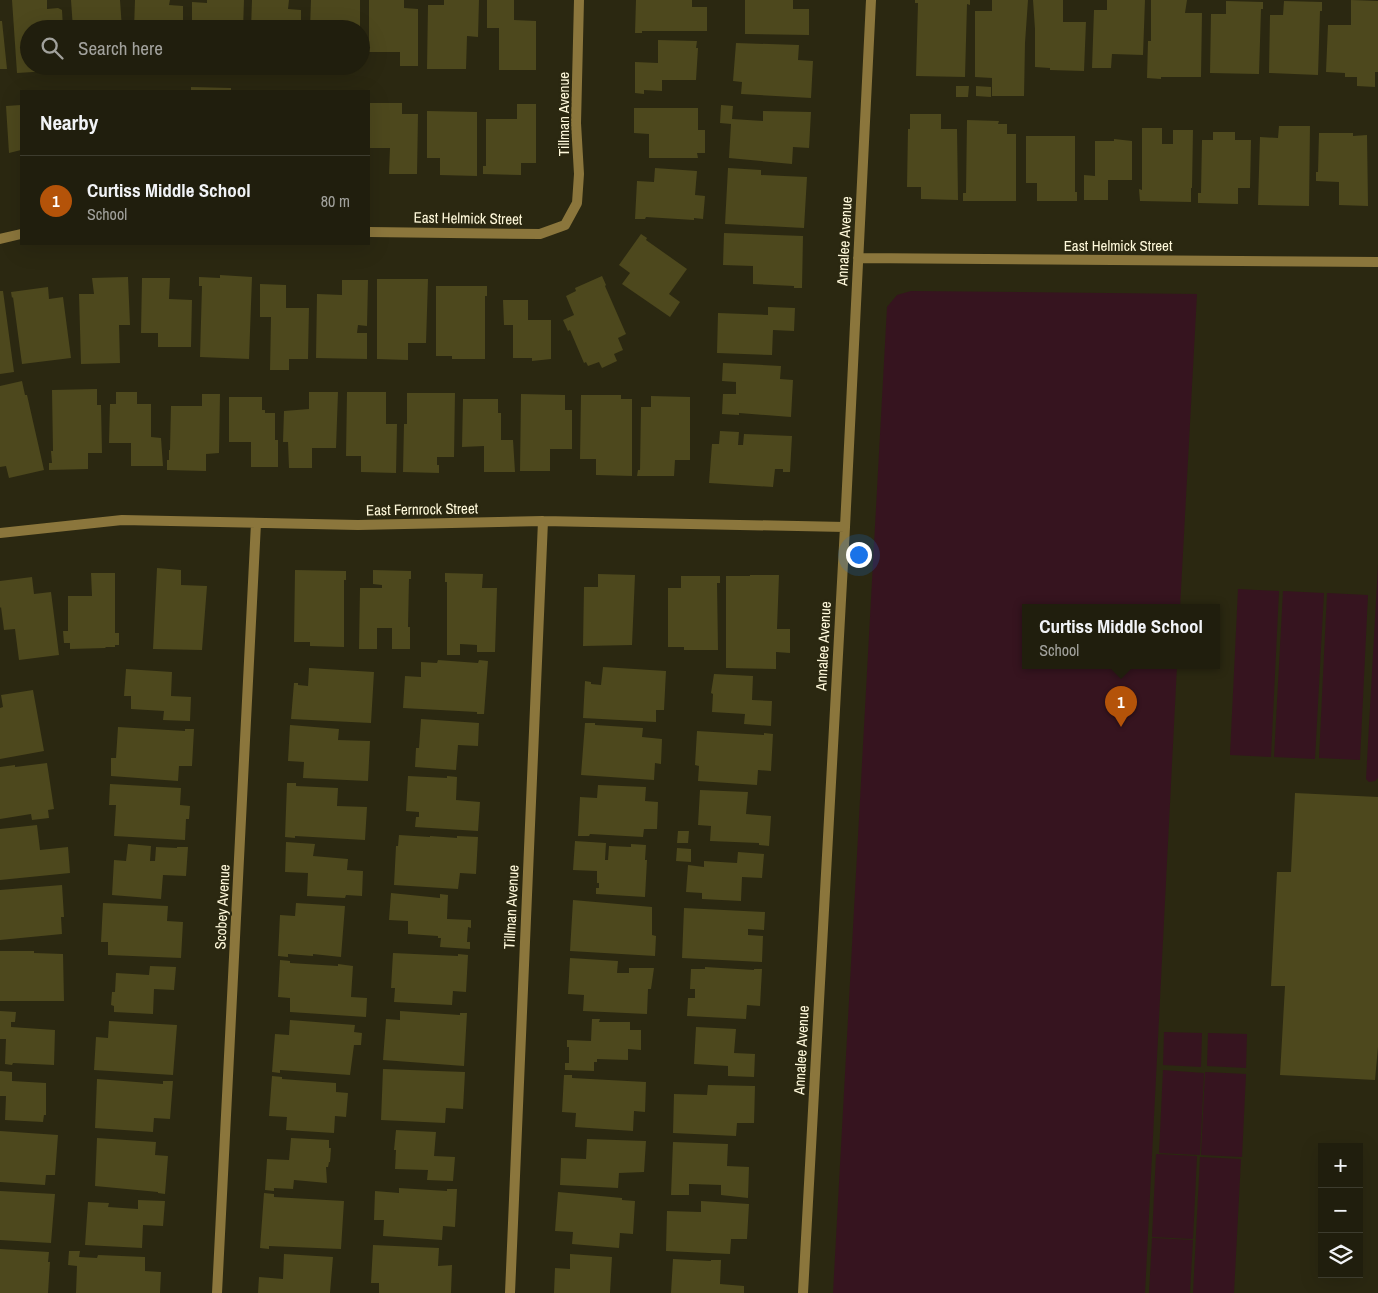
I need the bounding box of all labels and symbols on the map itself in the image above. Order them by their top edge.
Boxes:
street label: Tillman Avenue [553,72,574,156]
street label: Annalee Avenue [831,196,857,287]
street label: East Helmick Street [413,207,523,229]
street label: East Helmick Street [1064,235,1173,256]
street label: East Fernrock Street [366,498,479,520]
your location [846,542,872,568]
street label: Annalee Avenue [810,601,836,692]
pin: 1 [1105,686,1137,727]
street label: Scobey Avenue [209,864,235,950]
street label: Tillman Avenue [498,864,524,950]
street label: Annalee Avenue [788,1005,814,1096]

